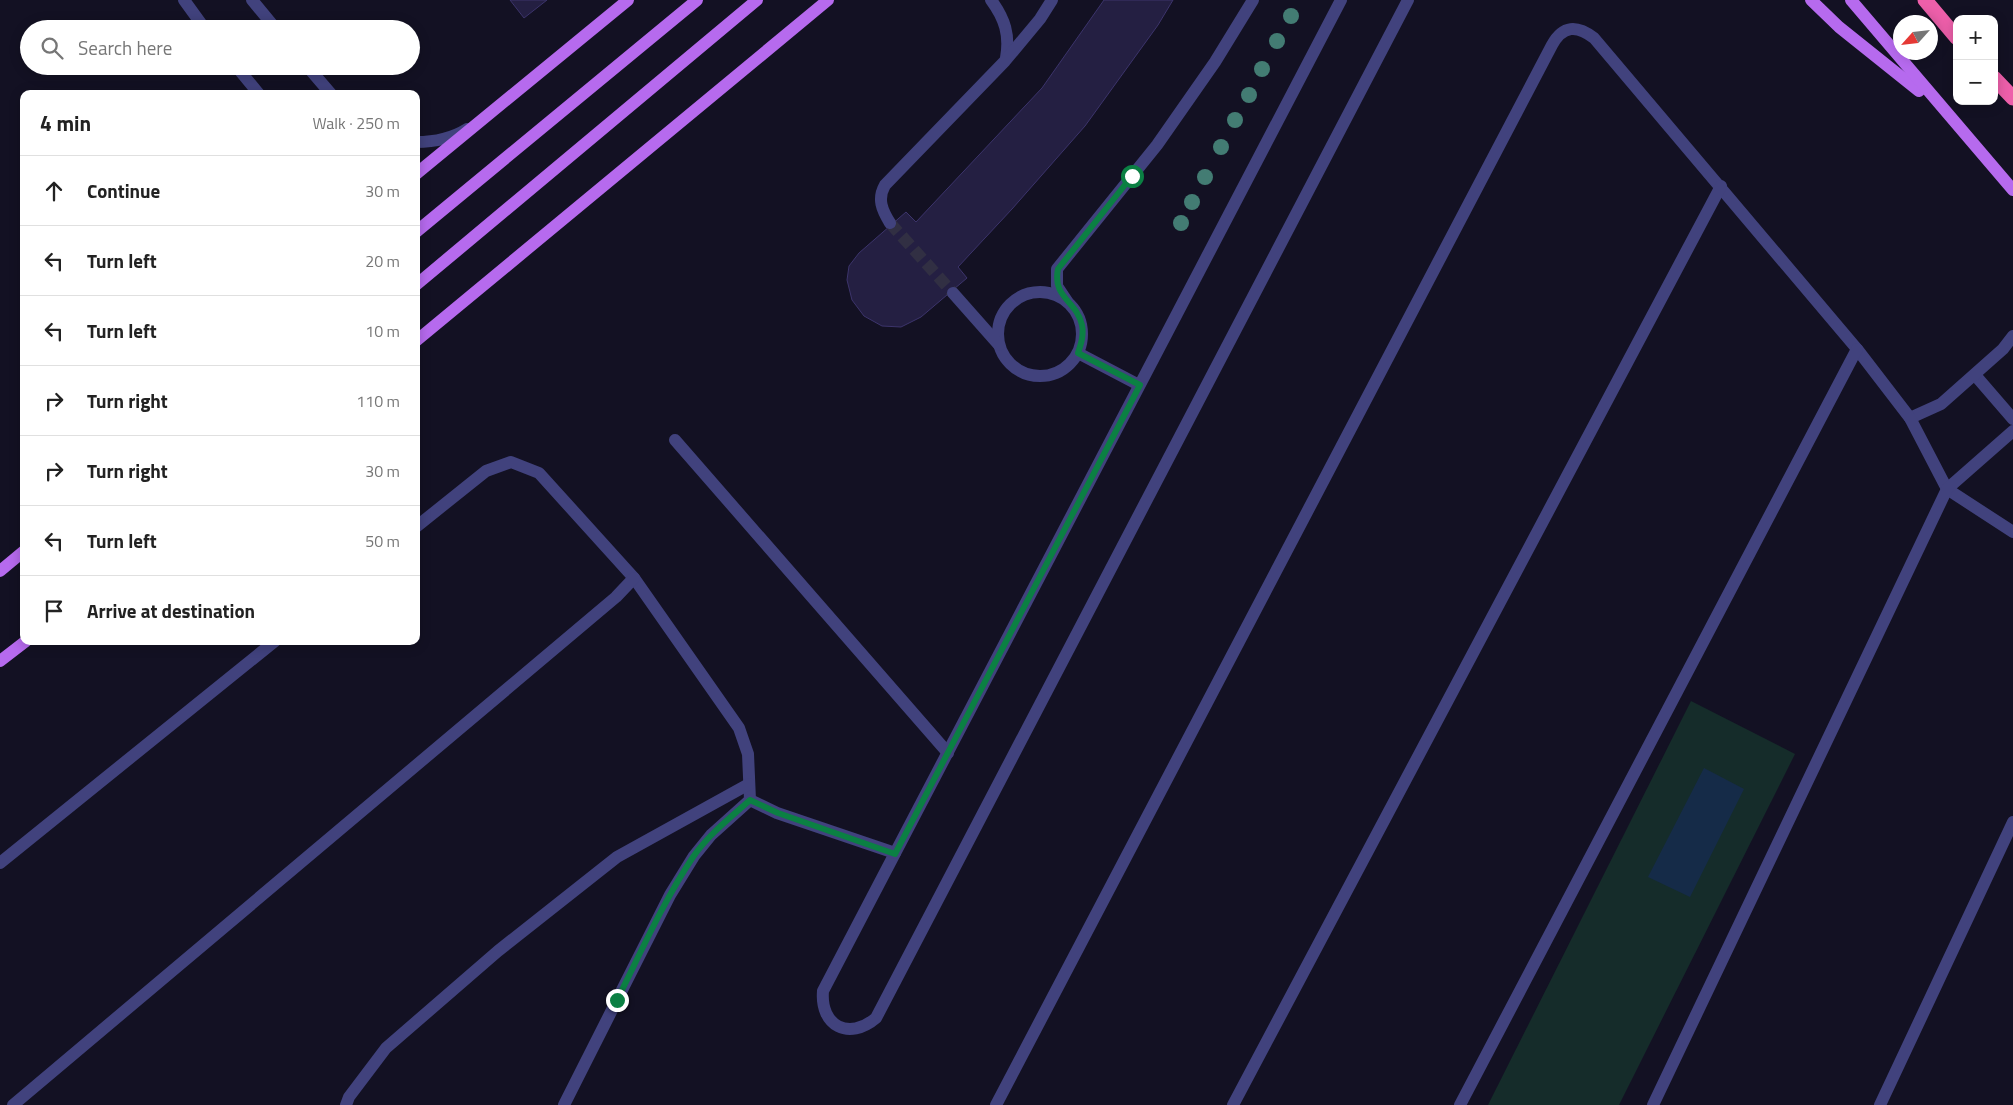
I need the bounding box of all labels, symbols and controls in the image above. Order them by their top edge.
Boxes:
north arrow [1893,15,1938,60]
map controls [1953,15,1998,105]
button: + [1953,15,1998,60]
search box [20,20,420,75]
text: Search here [78,33,172,62]
icon: search [38,34,66,62]
button: − [1953,60,1998,105]
text: 4 min [40,107,91,139]
text: Walk · 250 m [312,111,400,135]
route start [1121,165,1144,188]
text: Continue [87,176,160,205]
icon: ahead [40,177,68,205]
text: 30 m [365,179,400,203]
text: Turn left [87,246,157,275]
icon: left [40,247,68,275]
text: 20 m [365,249,400,273]
text: Turn left [87,316,157,345]
icon: left [40,317,68,345]
text: 10 m [365,319,400,343]
text: Turn right [87,386,168,415]
icon: right [40,387,68,415]
text: 110 m [356,389,400,413]
text: Turn right [87,456,168,485]
icon: right [40,457,68,485]
text: 30 m [365,459,400,483]
text: Turn left [87,526,157,555]
icon: left [40,527,68,555]
text: 50 m [365,529,400,553]
text: Arrive at destination [87,596,255,625]
icon: arrive [40,597,68,625]
route end [606,989,629,1012]

